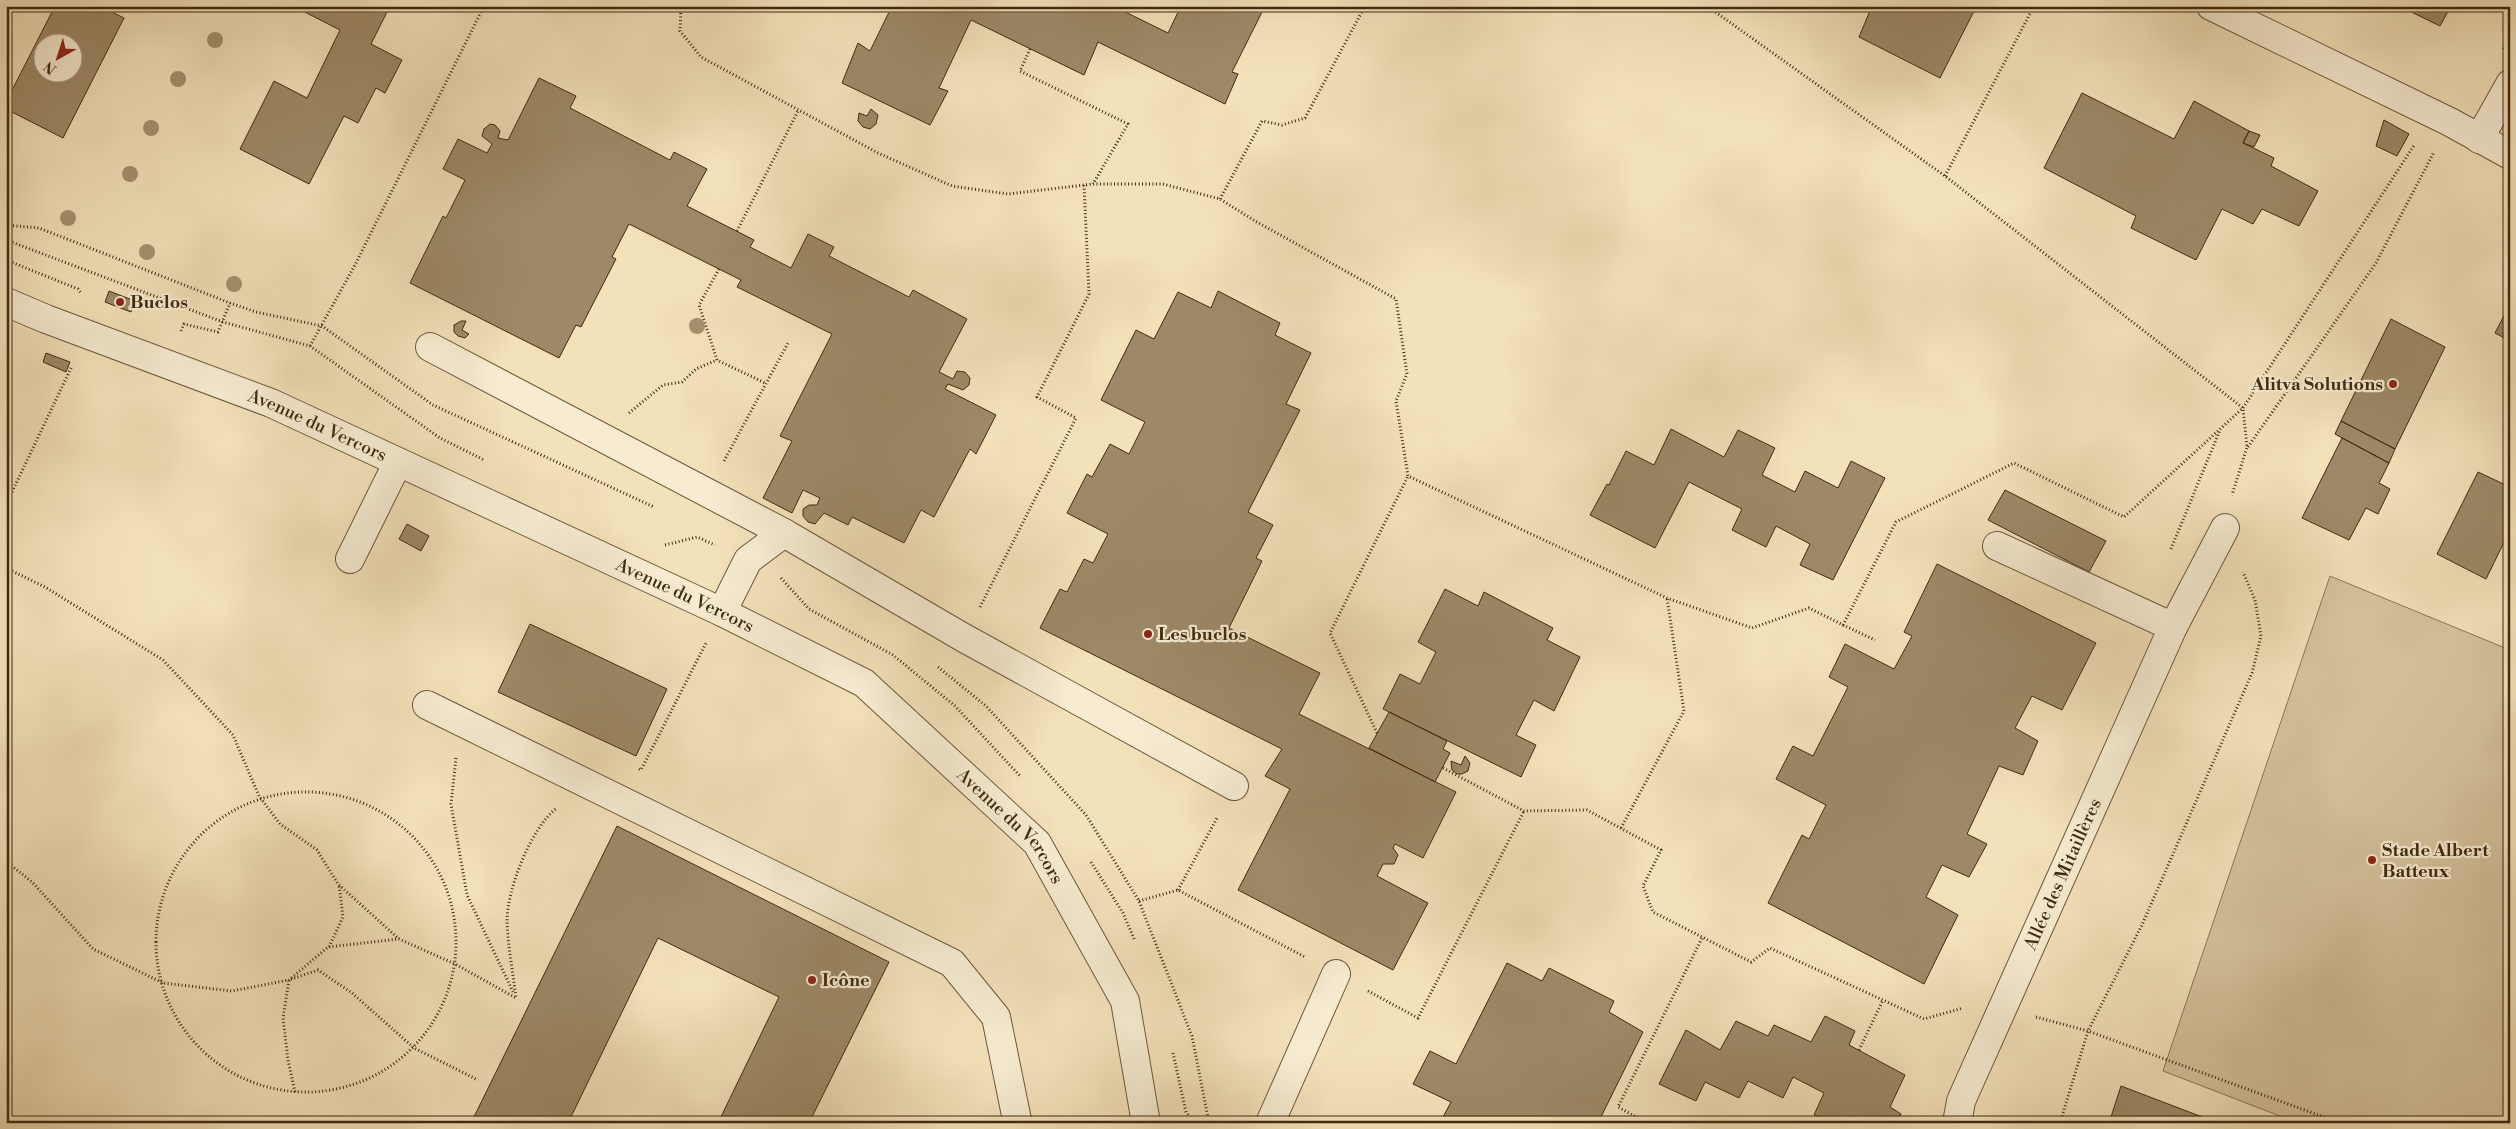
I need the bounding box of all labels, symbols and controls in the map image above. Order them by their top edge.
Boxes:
north arrow [32,32,82,82]
text: N [40,57,60,78]
place label: Buclos [130,291,188,314]
marker: Buclos [114,296,126,308]
place label: Alitva Solutions [2250,373,2383,396]
marker: Alitva Solutions [2387,378,2399,390]
street label: Avenue du Vercors [244,384,390,467]
street label: Avenue du Vercors [611,553,758,638]
place label: Les buclos [1158,623,1247,646]
marker: Les buclos [1142,628,1154,640]
street label: Avenue du Vercors [951,763,1069,888]
street label: Allée des Mitaillères [2019,795,2107,955]
place label: Stade Albert Batteux [2382,839,2489,883]
marker: Stade Albert Batteux [2366,854,2378,866]
place label: Icône [822,969,870,992]
marker: Icône [806,974,818,986]

